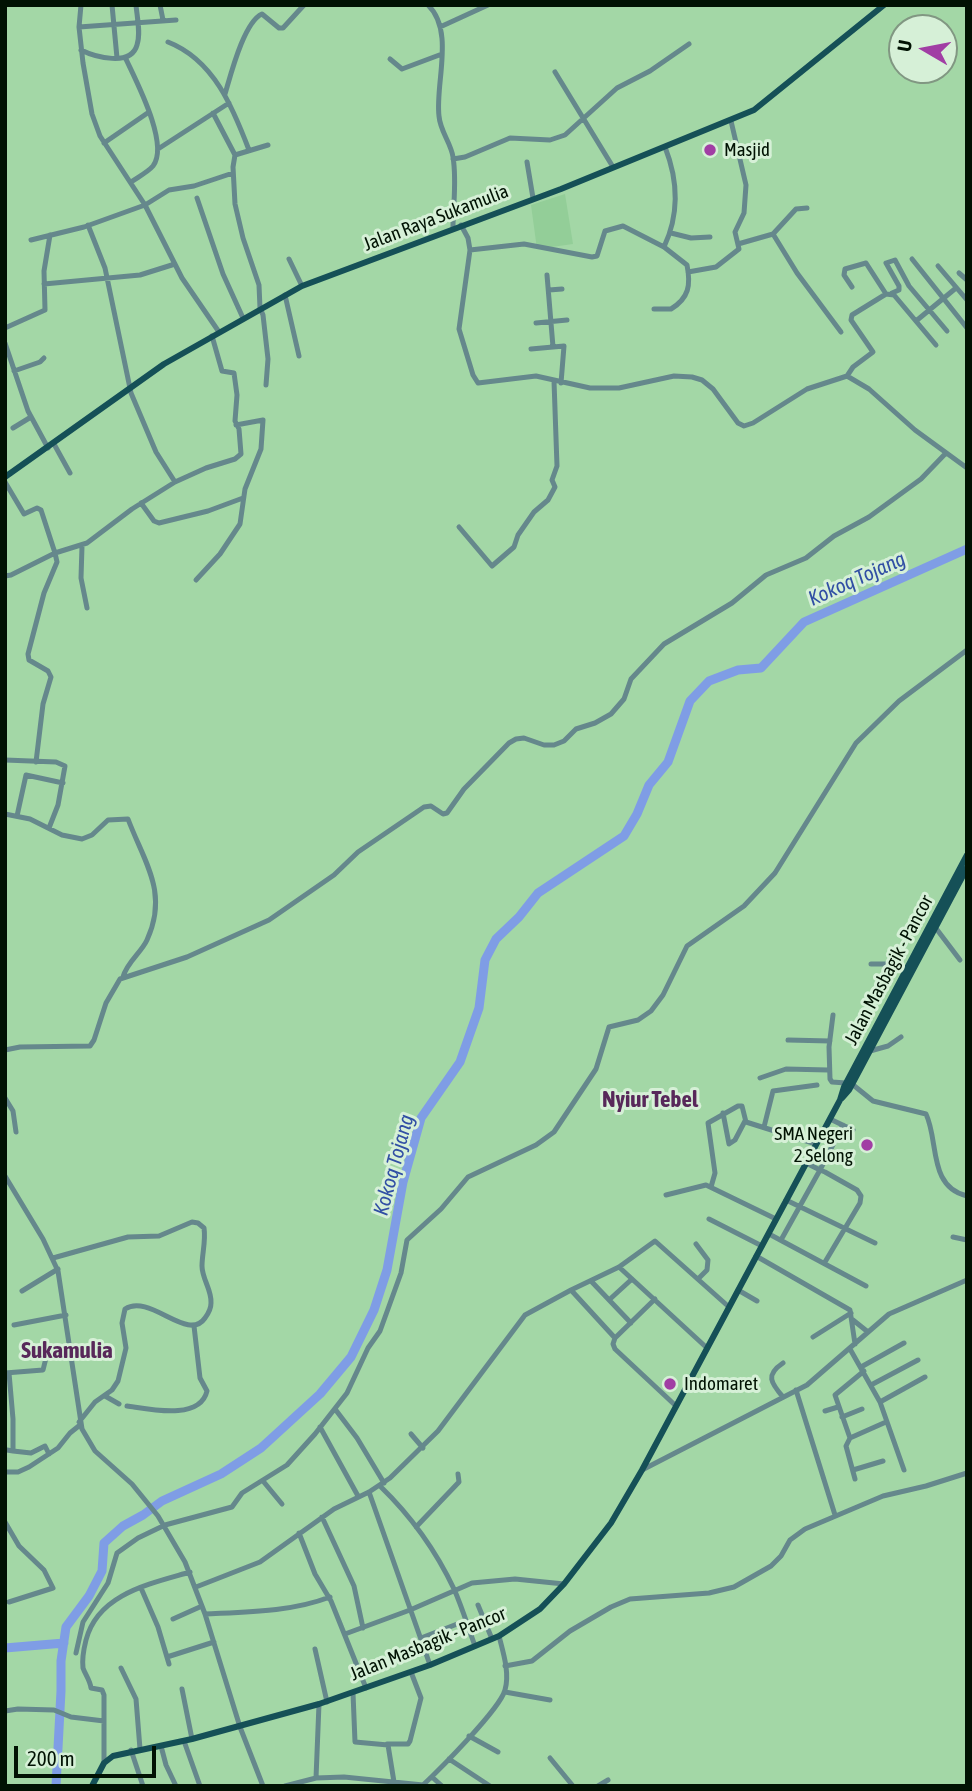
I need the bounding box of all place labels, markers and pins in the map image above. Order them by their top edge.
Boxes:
place label: Masjid [724,139,770,161]
marker: Masjid [702,142,718,158]
place label: SMA Negeri 2 Selong [774,1123,853,1167]
marker: SMA Negeri 2 Selong [859,1137,875,1153]
place label: Indomaret [684,1373,758,1395]
marker: Indomaret [662,1376,678,1392]

